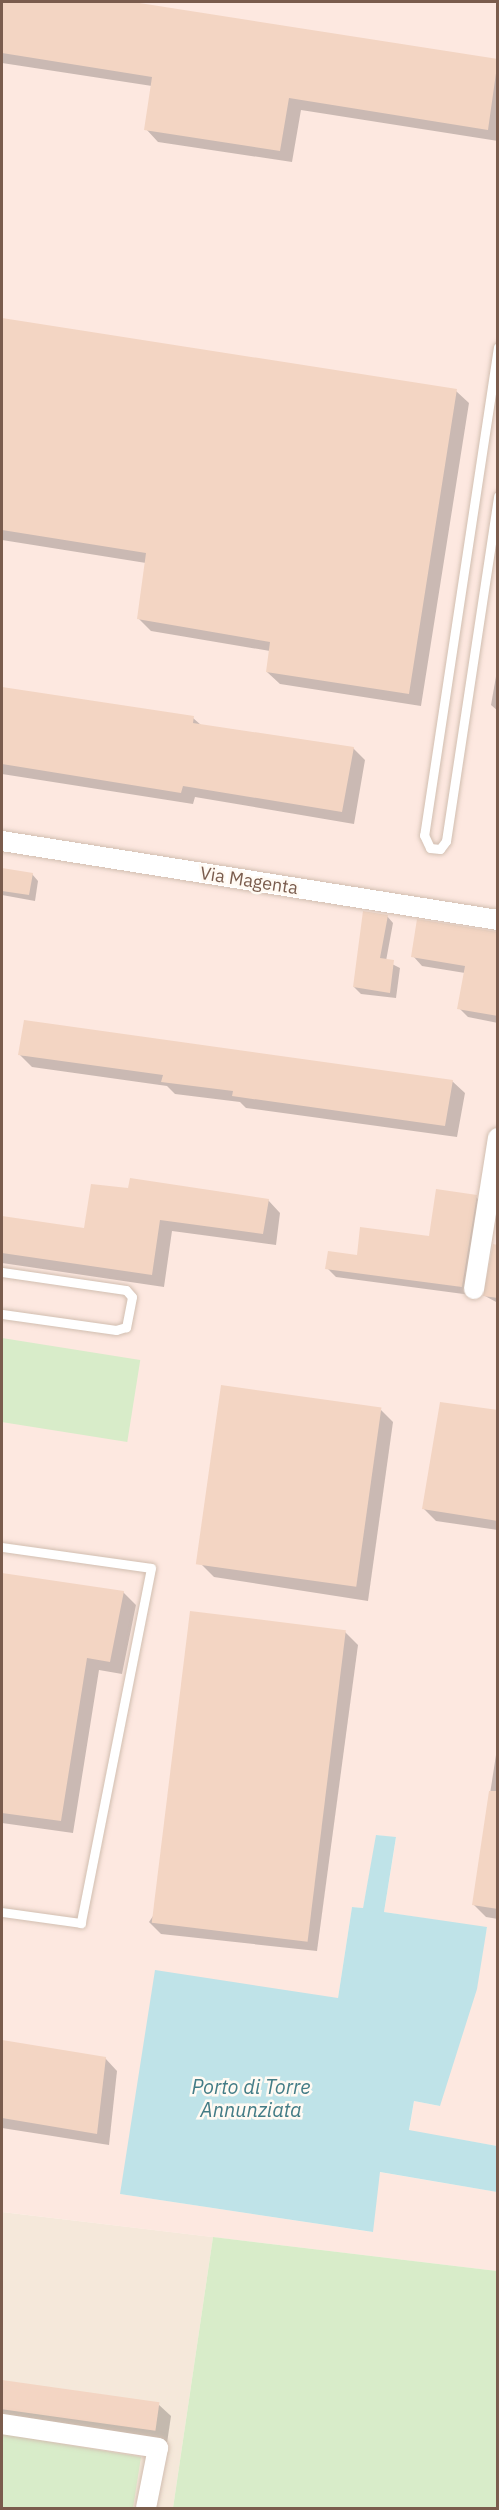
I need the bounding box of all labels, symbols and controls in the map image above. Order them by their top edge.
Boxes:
street label: Via Magenta [198,863,300,899]
water label: Porto di Torre Annunziata [191,2075,311,2122]

